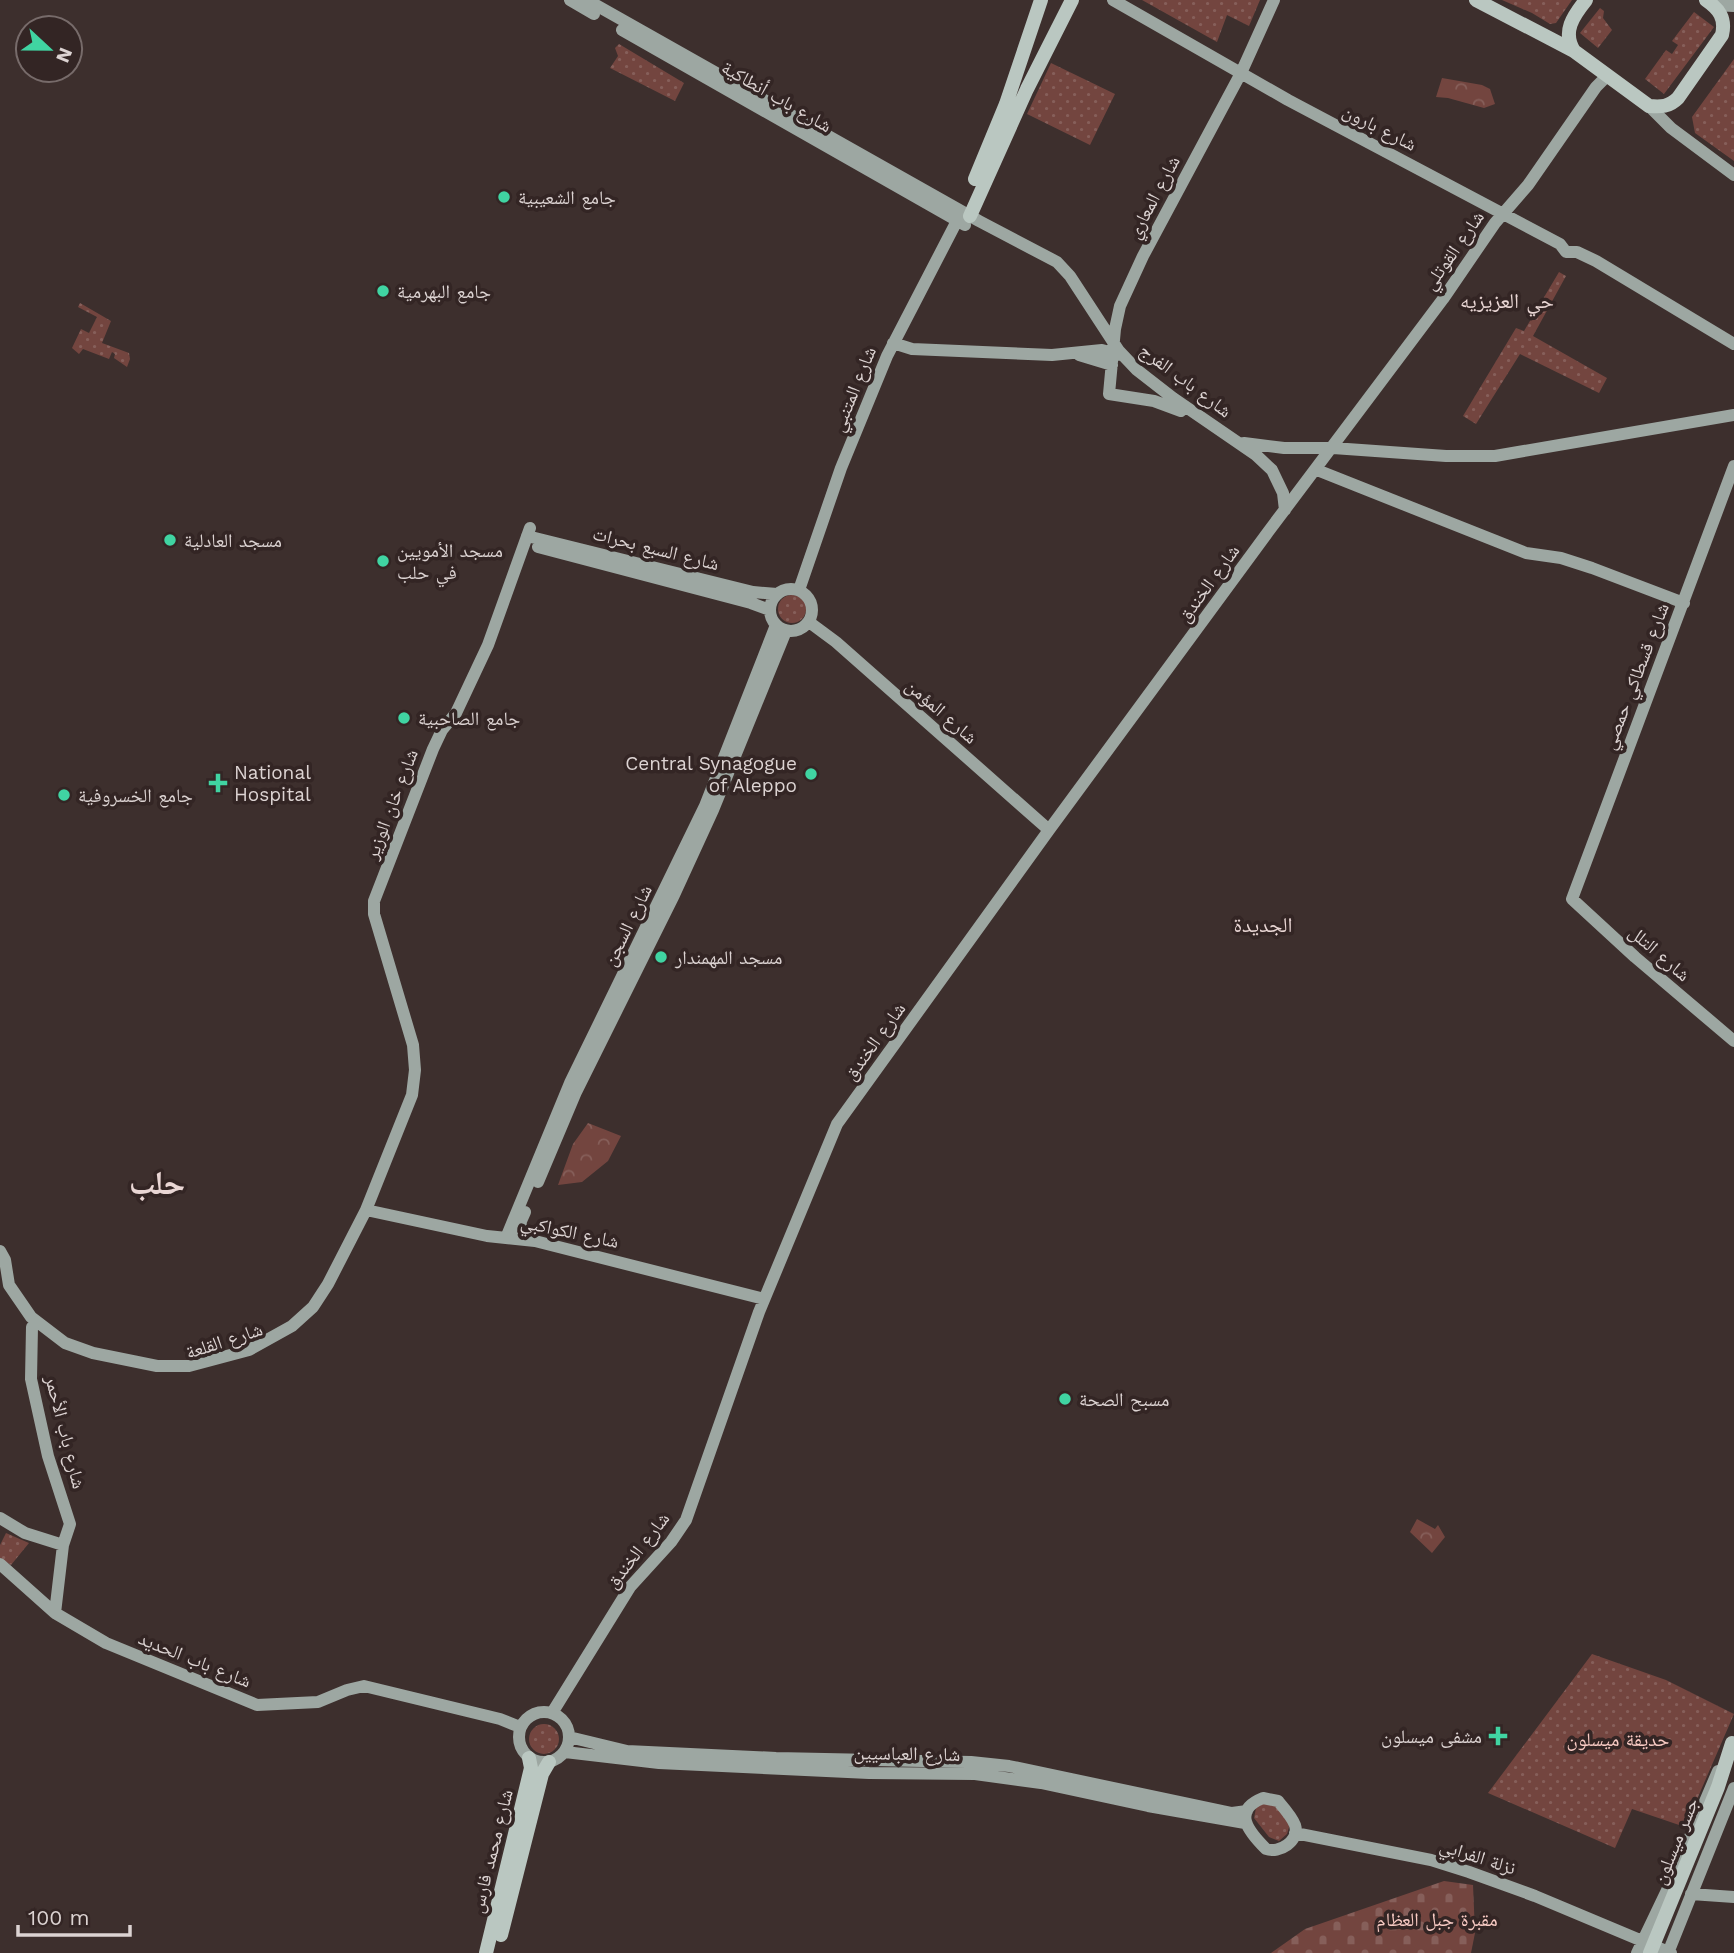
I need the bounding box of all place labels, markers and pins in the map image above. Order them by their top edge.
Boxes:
place label: جامع الشعيبية [518,186,616,210]
marker: جامع الشعيبية [496,189,512,205]
place label: جامع البهرمية [397,280,491,304]
marker: جامع البهرمية [375,283,391,299]
place label: مسجد العادلية [184,529,282,552]
marker: مسجد العادلية [162,532,178,548]
place label: مسجد الأمويين في حلب [397,539,503,588]
marker: مسجد الأمويين في حلب [375,553,391,569]
place label: جامع الصاحبية [418,707,520,731]
marker: جامع الصاحبية [396,710,412,726]
place label: Central Synagogue of Aleppo [625,752,797,797]
place label: National Hospital [234,761,311,806]
marker: Central Synagogue of Aleppo [803,766,819,782]
marker: National Hospital [208,773,228,793]
place label: جامع الخسروفية [78,784,193,808]
marker: جامع الخسروفية [56,787,72,803]
place label: مسجد المهمندار [674,946,782,969]
marker: مسجد المهمندار [653,949,669,965]
place label: مسبح الصحة [1079,1388,1170,1412]
marker: مسبح الصحة [1057,1391,1073,1407]
place label: مشفى ميسلون [1381,1725,1482,1748]
marker: مشفى ميسلون [1488,1726,1508,1746]

